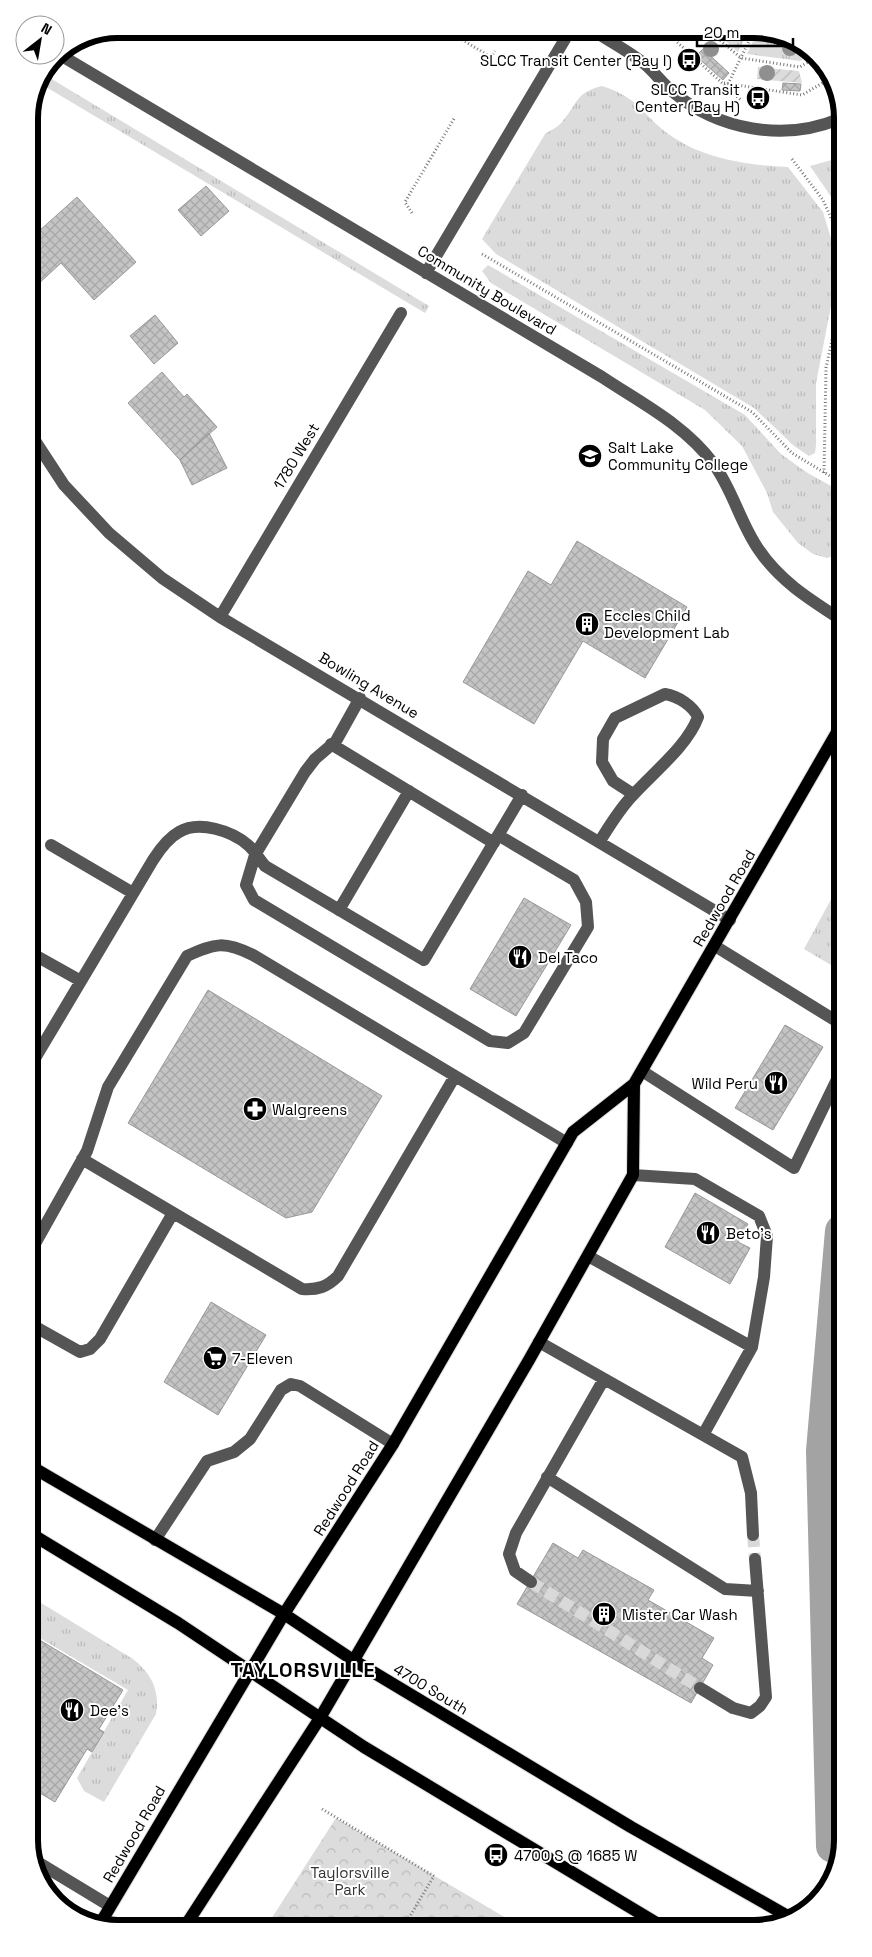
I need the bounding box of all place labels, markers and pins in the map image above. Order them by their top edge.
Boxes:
bus stop icon: SLCC Transit Center (Bay I) [676,47,702,73]
place label: SLCC Transit Center (Bay I) [480,51,672,71]
place label: SLCC Transit Center (Bay H) [635,80,740,117]
bus stop icon: SLCC Transit Center (Bay H) [745,85,771,111]
place label: Salt Lake Community College [608,438,748,474]
school or university icon: Salt Lake Community College [577,443,603,469]
place label: Eccles Child Development Lab [604,606,730,642]
building icon: Eccles Child Development Lab [574,611,600,637]
restaurant icon: Del Taco [507,944,533,970]
place label: Del Taco [538,948,598,967]
restaurant icon: Wild Peru [763,1070,789,1096]
place label: Wild Peru [692,1074,758,1093]
pharmacy icon: Walgreens [242,1096,268,1122]
place label: Walgreens [272,1100,347,1119]
restaurant icon: Beto's [695,1220,721,1246]
place label: Beto's [726,1224,772,1243]
supermarket icon: 7-Eleven [202,1345,228,1371]
place label: 7-Eleven [232,1349,293,1368]
building icon: Mister Car Wash [591,1601,617,1627]
place label: Mister Car Wash [622,1605,738,1624]
restaurant icon: Dee's [59,1697,85,1723]
place label: Dee's [90,1701,129,1720]
bus stop icon: 4700 S @ 1685 W [483,1842,509,1868]
place label: 4700 S @ 1685 W [514,1846,637,1865]

